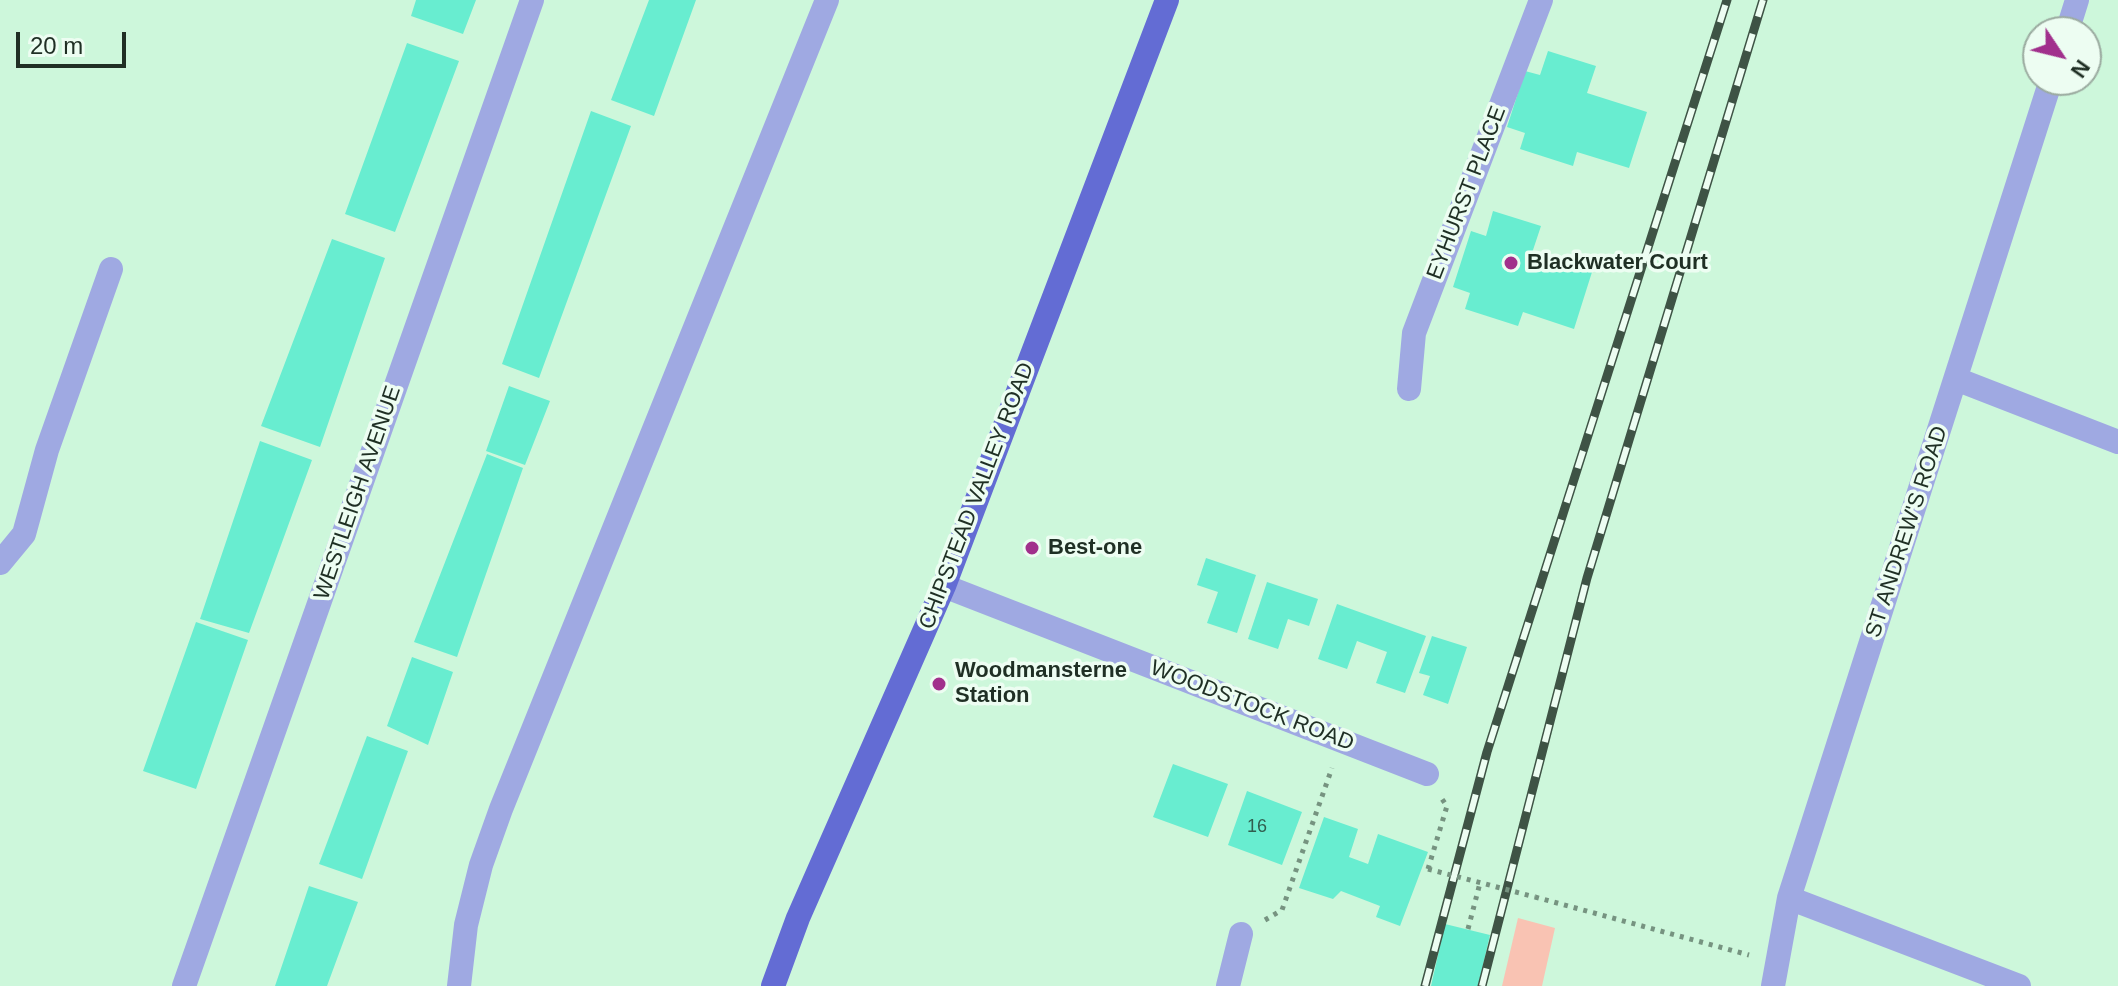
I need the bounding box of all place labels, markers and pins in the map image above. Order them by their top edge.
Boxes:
place label: Blackwater Court [1527,250,1708,276]
marker: Blackwater Court [1502,254,1520,272]
place label: Best-one [1048,535,1142,561]
marker: Best-one [1023,539,1041,557]
place label: Woodmansterne Station [955,658,1127,710]
marker: Woodmansterne Station [930,675,948,693]

